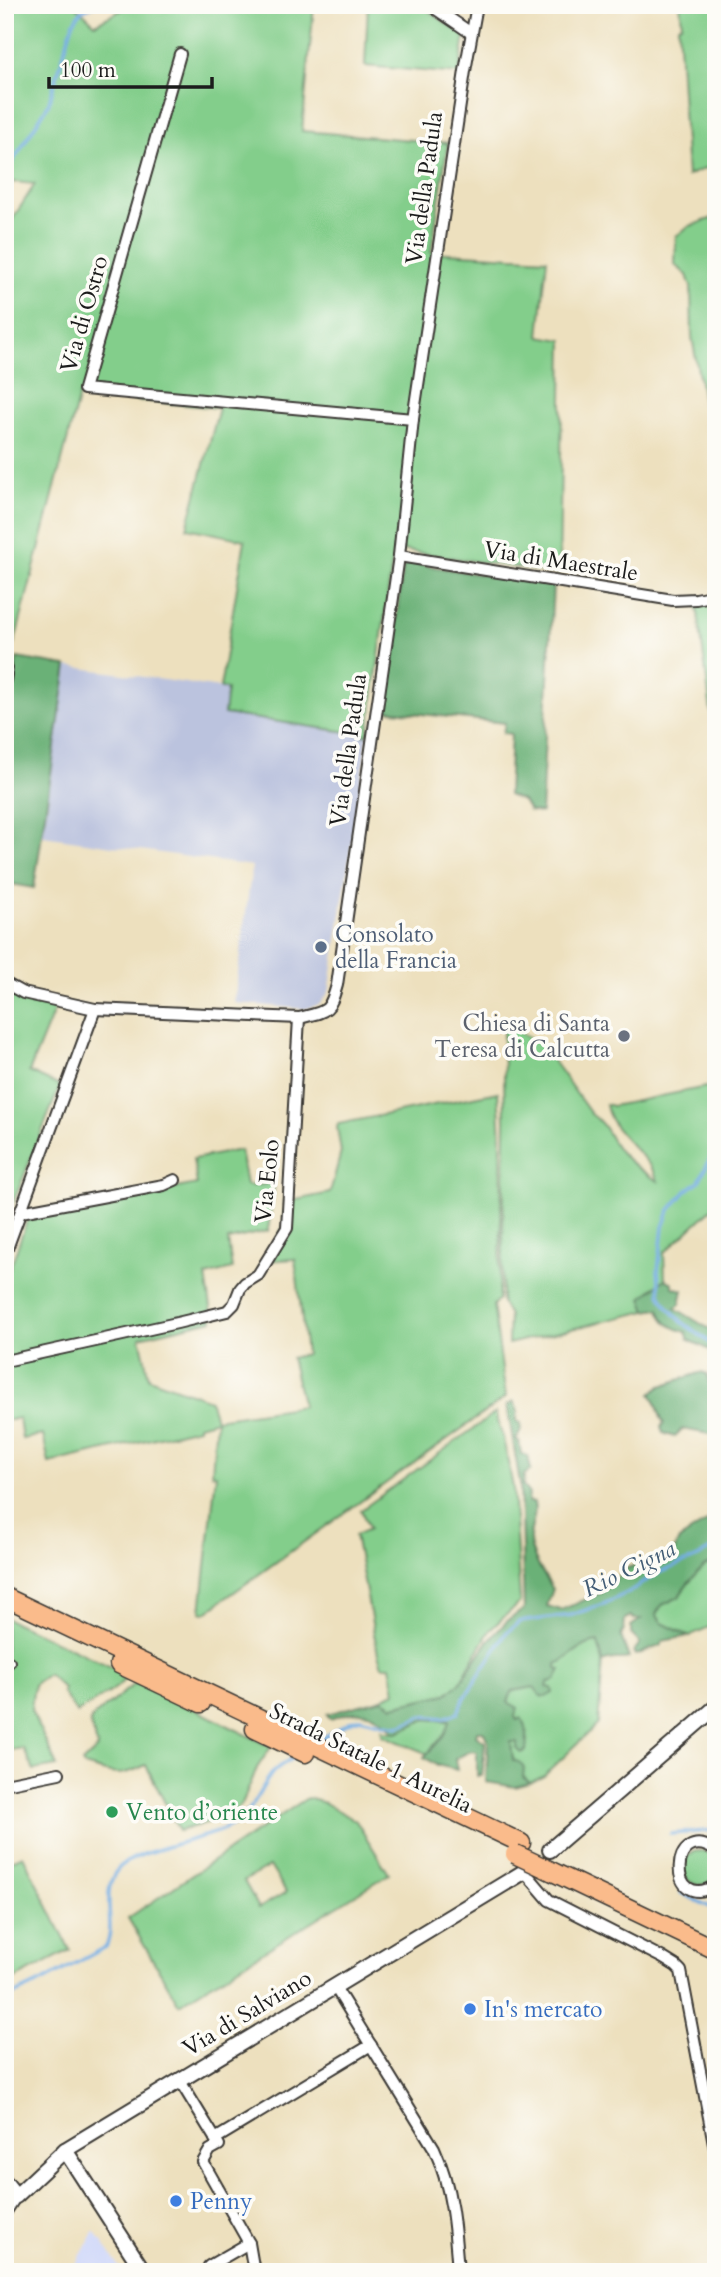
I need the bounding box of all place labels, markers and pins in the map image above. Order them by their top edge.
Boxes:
place label: Consolato della Francia [335,919,457,976]
marker: Consolato della Francia [313,939,329,955]
place label: Chiesa di Santa Teresa di Calcutta [434,1008,610,1065]
marker: Chiesa di Santa Teresa di Calcutta [616,1028,632,1044]
place label: Vento d’oriente [126,1797,278,1828]
marker: Vento d’oriente [104,1804,120,1820]
place label: In's mercato [484,1994,602,2025]
marker: In's mercato [462,2001,478,2017]
place label: Penny [190,2186,252,2217]
marker: Penny [168,2193,184,2209]

